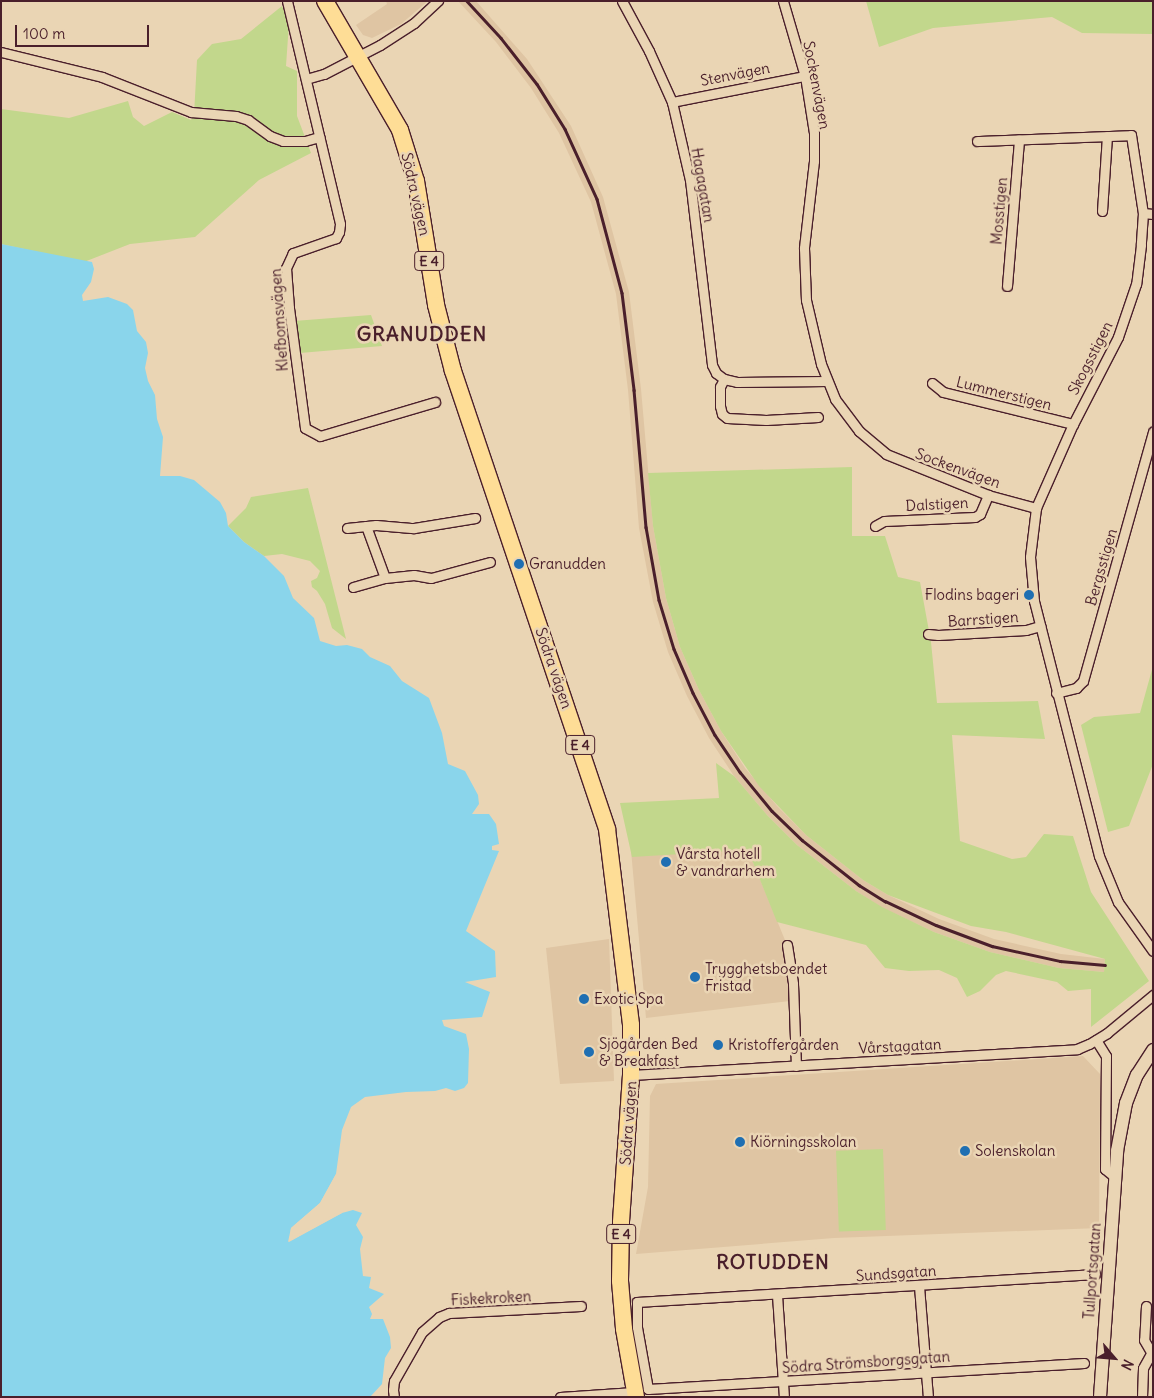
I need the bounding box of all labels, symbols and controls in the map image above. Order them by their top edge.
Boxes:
scale bar [18,15,151,47]
text: 100 m [23,24,65,43]
street label: Sockenvägen [800,39,834,131]
street label: Stenvägen [699,58,771,90]
street label: Hagagatan [688,146,718,224]
street label: Södra vägen [398,151,434,237]
street label: Mosstigen [987,177,1011,245]
road number: E 4 [414,250,444,272]
street label: Klefbomsvägen [266,268,292,372]
street label: Skogsstigen [1064,318,1116,398]
district label: GRANUDDEN [356,321,488,345]
street label: Lummerstigen [954,372,1054,414]
street label: Sockenvägen [913,444,1003,492]
street label: Dalstigen [905,493,969,515]
street label: Bergsstigen [1081,526,1121,608]
place label: Granudden [529,555,606,573]
marker: Granudden [513,558,525,570]
place label: Flodins bageri [925,586,1019,604]
marker: Flodins bageri [1023,589,1035,601]
street label: Barrstigen [947,608,1019,630]
street label: Södra vägen [532,625,576,711]
road number: E 4 [565,734,595,756]
place label: Vårsta hotell & vandrarhem [676,844,775,879]
marker: Vårsta hotell & vandrarhem [660,856,672,868]
place label: Trygghetsboendet Fristad [705,959,827,994]
marker: Trygghetsboendet Fristad [689,971,701,983]
place label: Exotic Spa [594,990,663,1008]
marker: Exotic Spa [578,993,590,1005]
place label: Sjögården Bed & Breakfast [599,1034,698,1069]
street label: Vårstagatan [858,1035,942,1057]
place label: Kristoffergården [728,1036,839,1054]
marker: Kristoffergården [712,1039,724,1051]
marker: Sjögården Bed & Breakfast [583,1046,595,1058]
street label: Södra vägen [616,1080,640,1166]
place label: Kiörningsskolan [750,1133,857,1151]
marker: Kiörningsskolan [734,1136,746,1148]
place label: Solenskolan [975,1142,1055,1160]
marker: Solenskolan [959,1145,971,1157]
road number: E 4 [606,1222,636,1246]
street label: Tullportsgatan [1080,1222,1104,1320]
district label: ROTUDDEN [715,1249,831,1273]
street label: Sundsgatan [855,1261,937,1285]
street label: Fiskekroken [450,1287,532,1309]
north arrow [1089,1333,1139,1383]
street label: Södra Strömsborgsgatan [781,1347,951,1377]
text: N [1117,1356,1138,1373]

